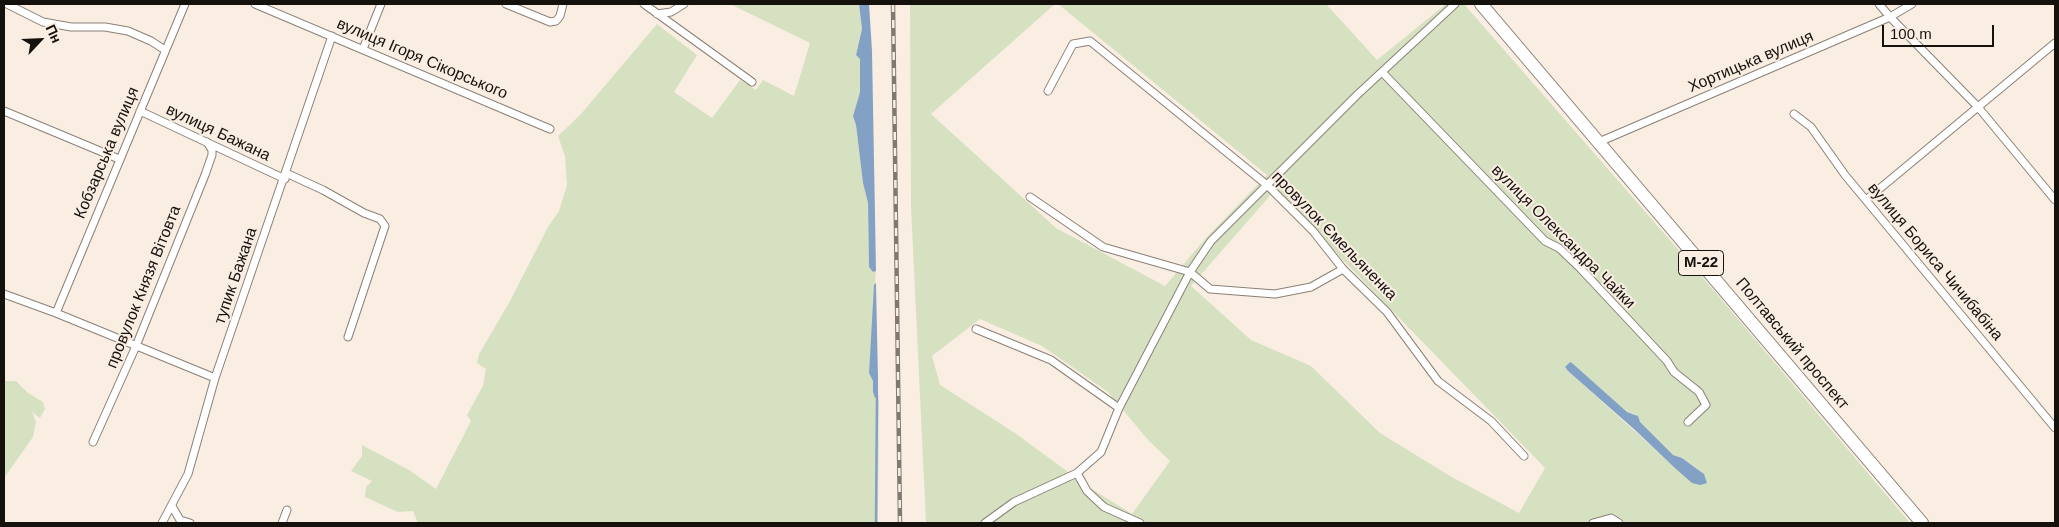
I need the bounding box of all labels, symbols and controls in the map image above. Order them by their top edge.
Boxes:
street label: вулиця Ігоря Сікорського [334,14,510,104]
north arrow [15,15,65,65]
scale bar [1884,15,1996,47]
text: Пн [42,22,65,45]
text: 100 m [1890,25,1932,42]
street label: Хортицька вулиця [1685,27,1817,97]
street label: Кобзарська вулиця [71,84,143,222]
street label: вулиця Бажана [163,100,273,166]
street label: вулиця Олександра Чайки [1487,161,1639,313]
street label: провулок Ємельяненка [1267,167,1401,305]
street label: вулиця Бориса Чичибабіна [1863,179,2007,345]
street label: провулок Князя Вітовта [103,203,185,371]
street label: тупик Бажана [210,225,262,327]
road number: М-22 [1678,250,1724,276]
street label: Полтавський проспект [1731,274,1853,414]

